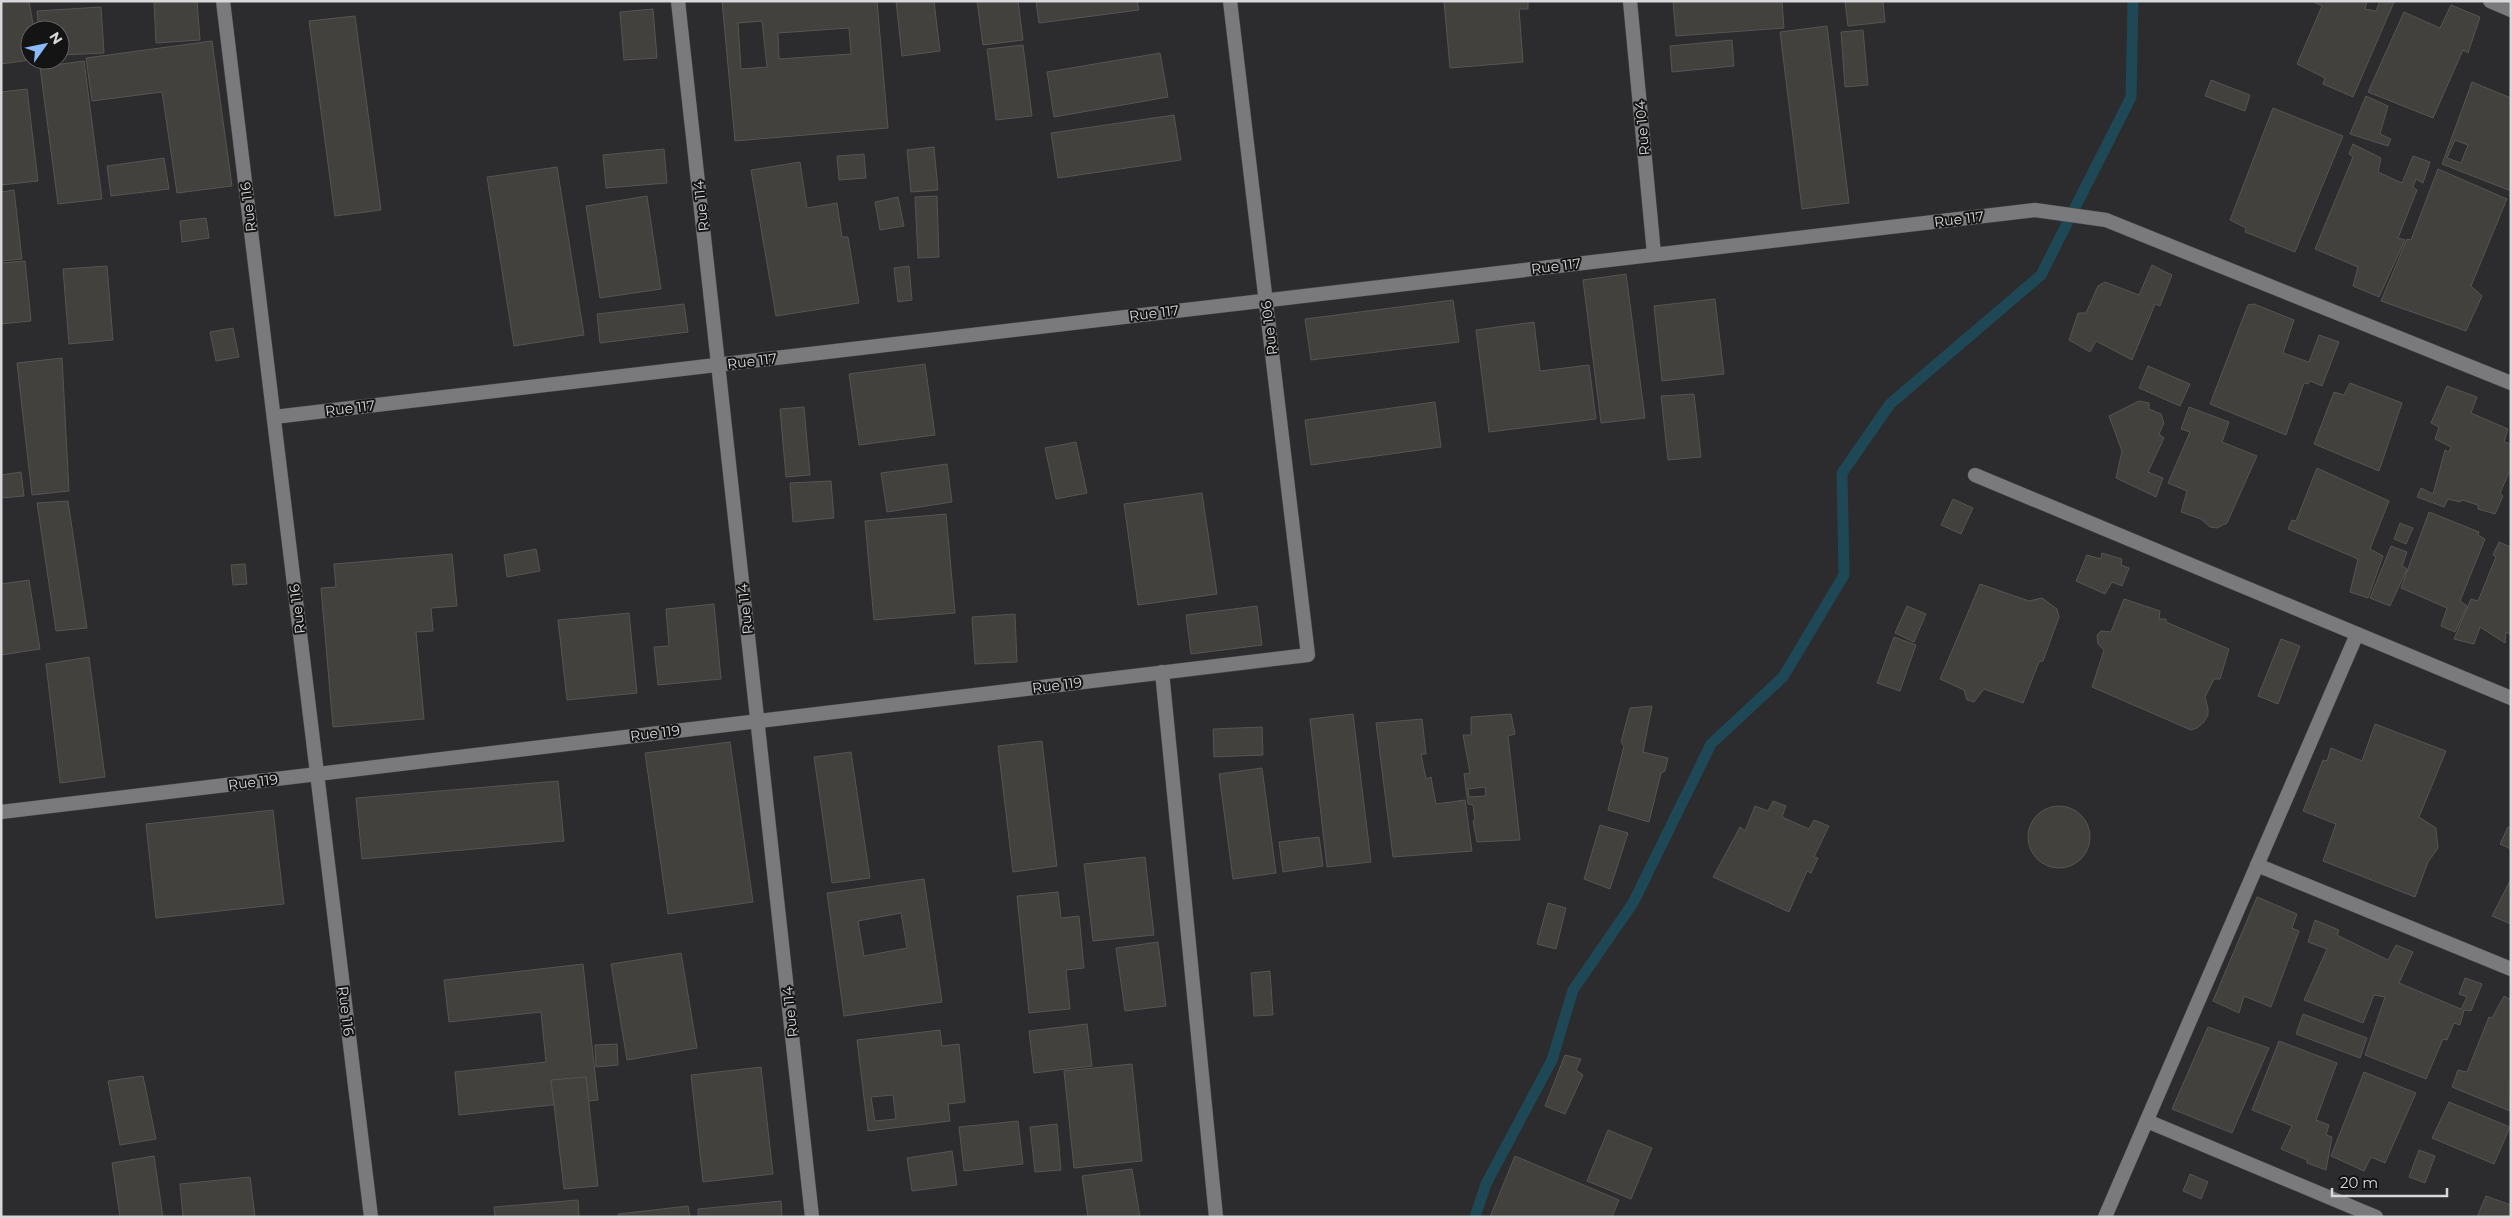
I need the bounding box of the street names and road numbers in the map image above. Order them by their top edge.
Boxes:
street label: Rue 104 [1631,99,1653,156]
street label: Rue 114 [689,179,713,232]
street label: Rue 116 [236,180,260,233]
street label: Rue 117 [1933,207,1985,231]
street label: Rue 117 [1530,254,1582,278]
street label: Rue 106 [1257,299,1281,356]
street label: Rue 117 [1128,301,1180,325]
street label: Rue 117 [726,349,778,373]
street label: Rue 117 [324,396,376,420]
street label: Rue 116 [285,582,309,635]
street label: Rue 114 [733,582,757,635]
street label: Rue 119 [1031,673,1083,697]
street label: Rue 119 [629,721,681,745]
street label: Rue 119 [227,770,279,794]
street label: Rue 116 [334,985,358,1038]
street label: Rue 114 [778,985,802,1038]

